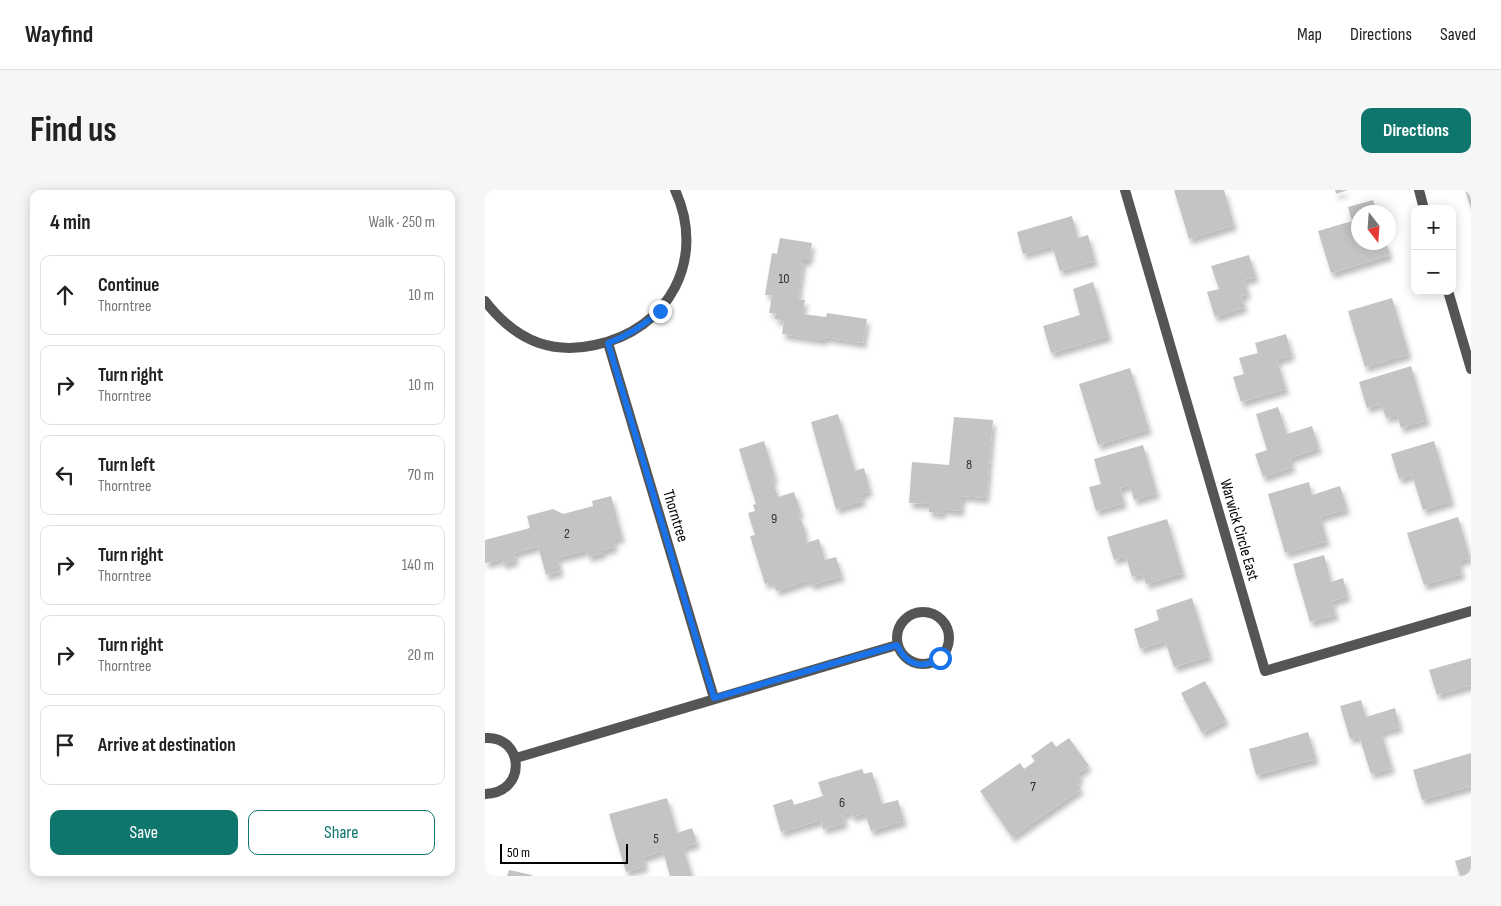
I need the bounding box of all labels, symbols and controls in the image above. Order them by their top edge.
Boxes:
text: Wayfind [25,20,93,49]
text: Map [1297,24,1322,45]
text: Directions [1350,24,1412,45]
text: Saved [1440,24,1476,45]
button: Directions [1361,108,1471,153]
text: Find us [30,109,117,152]
north arrow [1351,205,1396,250]
map controls [1411,205,1456,295]
button: + [1411,205,1456,250]
text: 4 min [50,210,91,235]
text: Walk · 250 m [369,213,435,232]
button: − [1411,250,1456,295]
house number: 10 [778,270,790,287]
text: Continue [98,274,159,297]
icon: ahead [51,281,79,309]
text: 10 m [408,286,434,305]
text: Thorntree [98,297,151,316]
route end [649,300,672,323]
text: Turn right [98,364,163,387]
icon: right [51,371,79,399]
text: 10 m [408,376,434,395]
text: Thorntree [98,387,151,406]
text: Turn left [98,454,155,477]
house number: 8 [966,456,972,473]
icon: left [51,461,79,489]
text: 70 m [408,466,434,485]
text: Thorntree [98,477,151,496]
street label: Warwick Circle East [1215,477,1263,583]
street label: Thorntree [658,488,692,544]
house number: 9 [771,510,777,527]
house number: 2 [564,525,570,542]
text: Turn right [98,544,163,567]
icon: right [51,551,79,579]
text: 140 m [402,556,434,575]
text: Thorntree [98,567,151,586]
text: Turn right [98,634,163,657]
icon: right [51,641,79,669]
text: 20 m [407,646,434,665]
route start [929,647,952,670]
text: Thorntree [98,657,151,676]
icon: arrive [51,731,79,759]
text: Arrive at destination [98,734,236,757]
house number: 7 [1030,778,1036,795]
house number: 6 [839,794,845,811]
button: Save [50,810,238,855]
button: Share [248,810,435,855]
house number: 5 [653,830,659,847]
scale bar [500,841,627,864]
text: 50 m [507,844,530,861]

